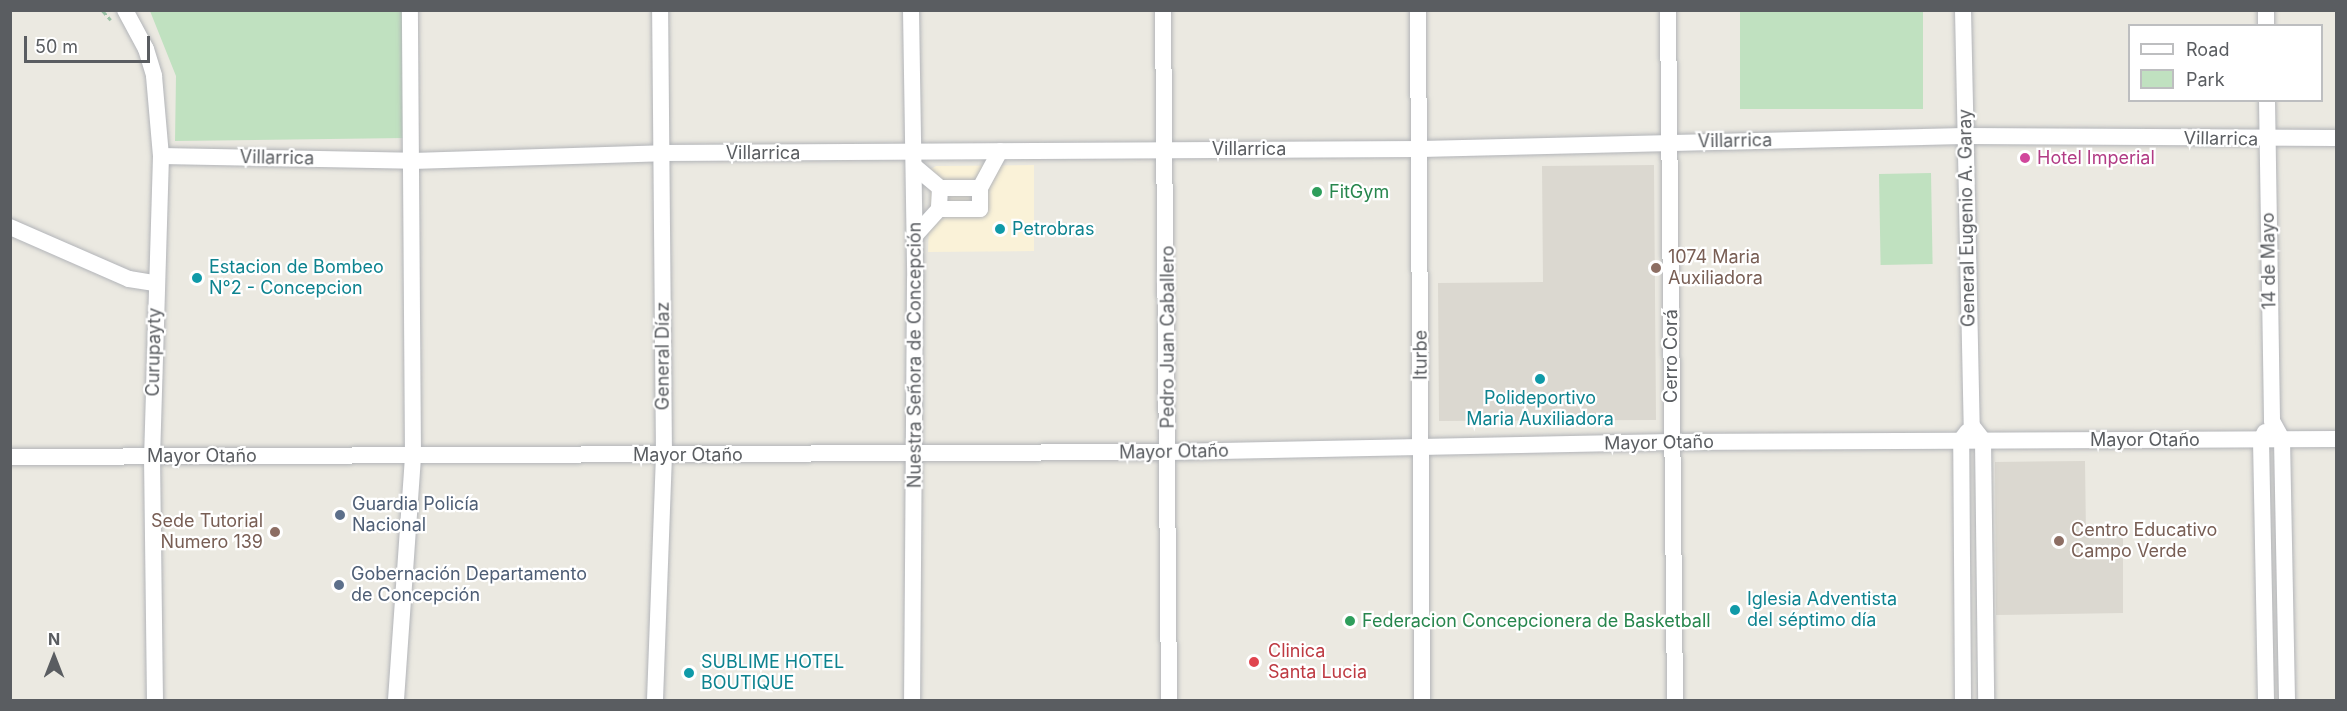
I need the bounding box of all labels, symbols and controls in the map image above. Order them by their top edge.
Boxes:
scale bar [27,24,153,62]
legend [2128,24,2323,102]
text: 50 m [35,36,78,57]
text: Road [2186,39,2229,60]
text: Park [2186,69,2225,90]
street label: General Eugenio A. Garay [1954,109,1980,327]
street label: Villarrica [2183,128,2259,150]
street label: Villarrica [1697,130,1773,152]
street label: Villarrica [1212,138,1286,160]
street label: Villarrica [726,142,800,164]
street label: Villarrica [239,147,315,169]
place label: Hotel Imperial [2037,147,2155,169]
marker: Hotel Imperial [2018,151,2032,165]
place label: FitGym [1329,181,1389,203]
marker: FitGym [1310,185,1324,199]
street label: 14 de Mayo [2257,212,2281,310]
place label: Petrobras [1012,218,1094,240]
street label: Nuestra Señora de Concepción [904,222,926,488]
marker: Petrobras [993,222,1007,236]
street label: Pedro Juan Caballero [1157,245,1179,429]
place label: 1074 Maria Auxiliadora [1668,247,1763,290]
place label: Estacion de Bombeo N°2 - Concepcion [209,257,384,300]
marker: 1074 Maria Auxiliadora [1649,261,1663,275]
marker: Estacion de Bombeo N°2 - Concepcion [190,271,204,285]
street label: General Díaz [652,302,674,410]
street label: Curupayty [142,307,166,397]
street label: Cerro Corá [1660,309,1682,403]
street label: Iturbe [1410,330,1432,380]
marker: Polideportivo Maria Auxiliadora [1533,372,1547,386]
place label: Polideportivo Maria Auxiliadora [1466,388,1614,430]
street label: Mayor Otaño [2090,429,2200,451]
street label: Mayor Otaño [1604,431,1714,455]
street label: Mayor Otaño [1119,440,1229,464]
street label: Mayor Otaño [633,444,743,466]
street label: Mayor Otaño [147,445,257,467]
place label: Guardia Policía Nacional [352,494,479,536]
marker: Guardia Policía Nacional [333,508,347,522]
place label: Sede Tutorial Numero 139 [151,511,263,554]
place label: Centro Educativo Campo Verde [2071,520,2217,562]
marker: Sede Tutorial Numero 139 [268,525,282,539]
marker: Centro Educativo Campo Verde [2052,534,2066,548]
place label: Gobernación Departamento de Concepción [351,564,587,606]
marker: Gobernación Departamento de Concepción [332,578,346,592]
place label: Iglesia Adventista del séptimo día [1747,589,1897,632]
marker: Iglesia Adventista del séptimo día [1728,603,1742,617]
place label: Federacion Concepcionera de Basketball [1362,610,1711,632]
marker: Federacion Concepcionera de Basketball [1343,614,1357,628]
north arrow [24,627,84,687]
text: N [48,629,60,649]
place label: Clinica Santa Lucia [1268,641,1367,684]
place label: SUBLIME HOTEL BOUTIQUE [701,652,844,694]
marker: Clinica Santa Lucia [1245,653,1263,671]
marker: SUBLIME HOTEL BOUTIQUE [682,666,696,680]

